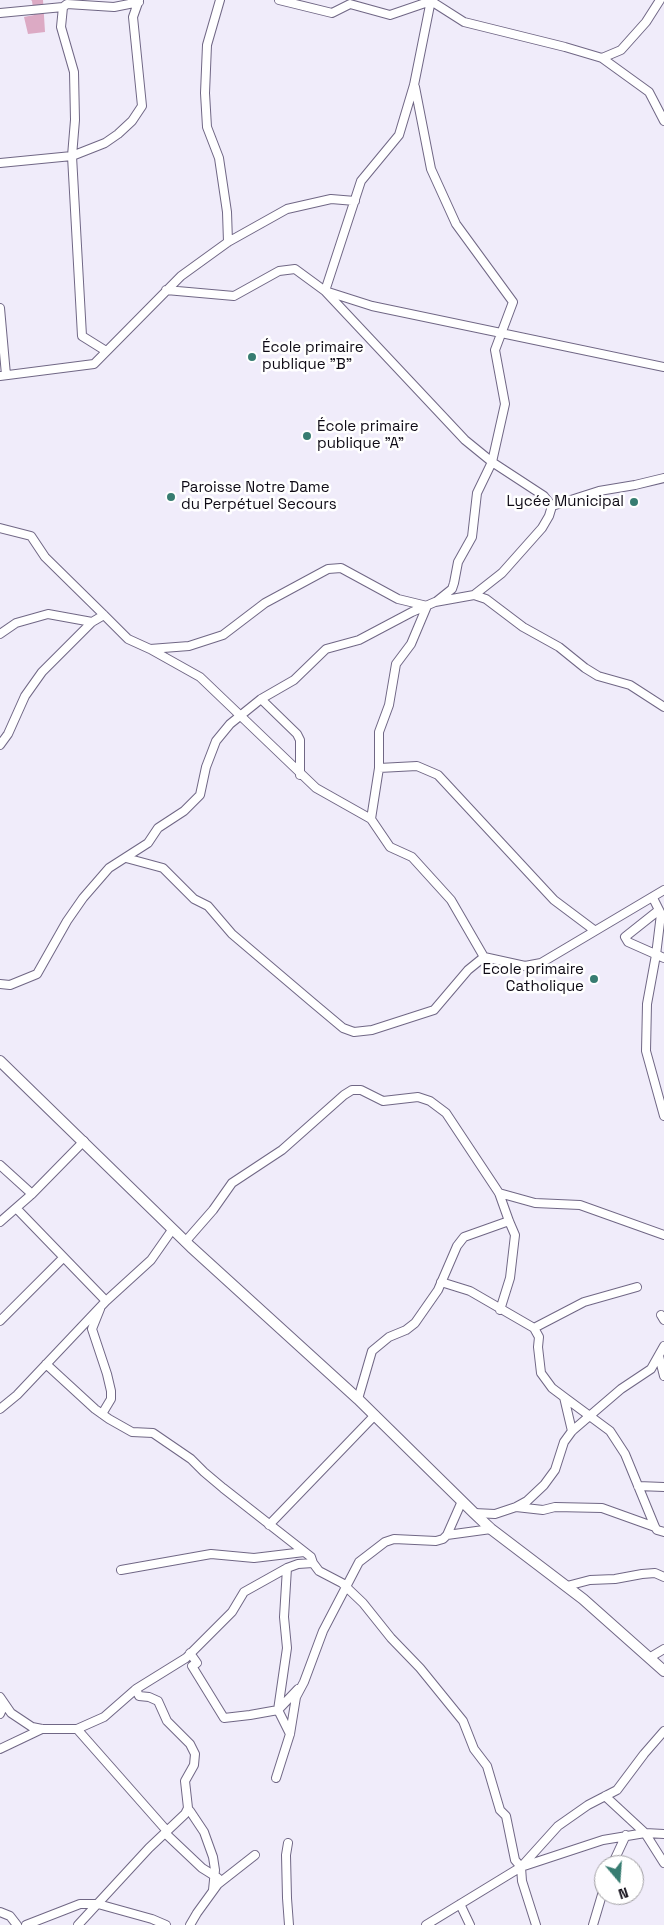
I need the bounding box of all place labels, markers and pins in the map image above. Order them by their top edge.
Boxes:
place label: École primaire publique "B" [262,339,364,374]
marker: École primaire publique "B" [246,351,258,363]
place label: École primaire publique "A" [317,418,419,453]
marker: École primaire publique "A" [301,430,313,442]
place label: Paroisse Notre Dame du Perpétuel Secours [181,479,337,514]
marker: Paroisse Notre Dame du Perpétuel Secours [165,491,177,503]
place label: Lycée Municipal [506,493,624,511]
marker: Lycée Municipal [628,496,640,508]
place label: Ecole primaire Catholique [482,961,584,996]
marker: Ecole primaire Catholique [588,973,600,985]

